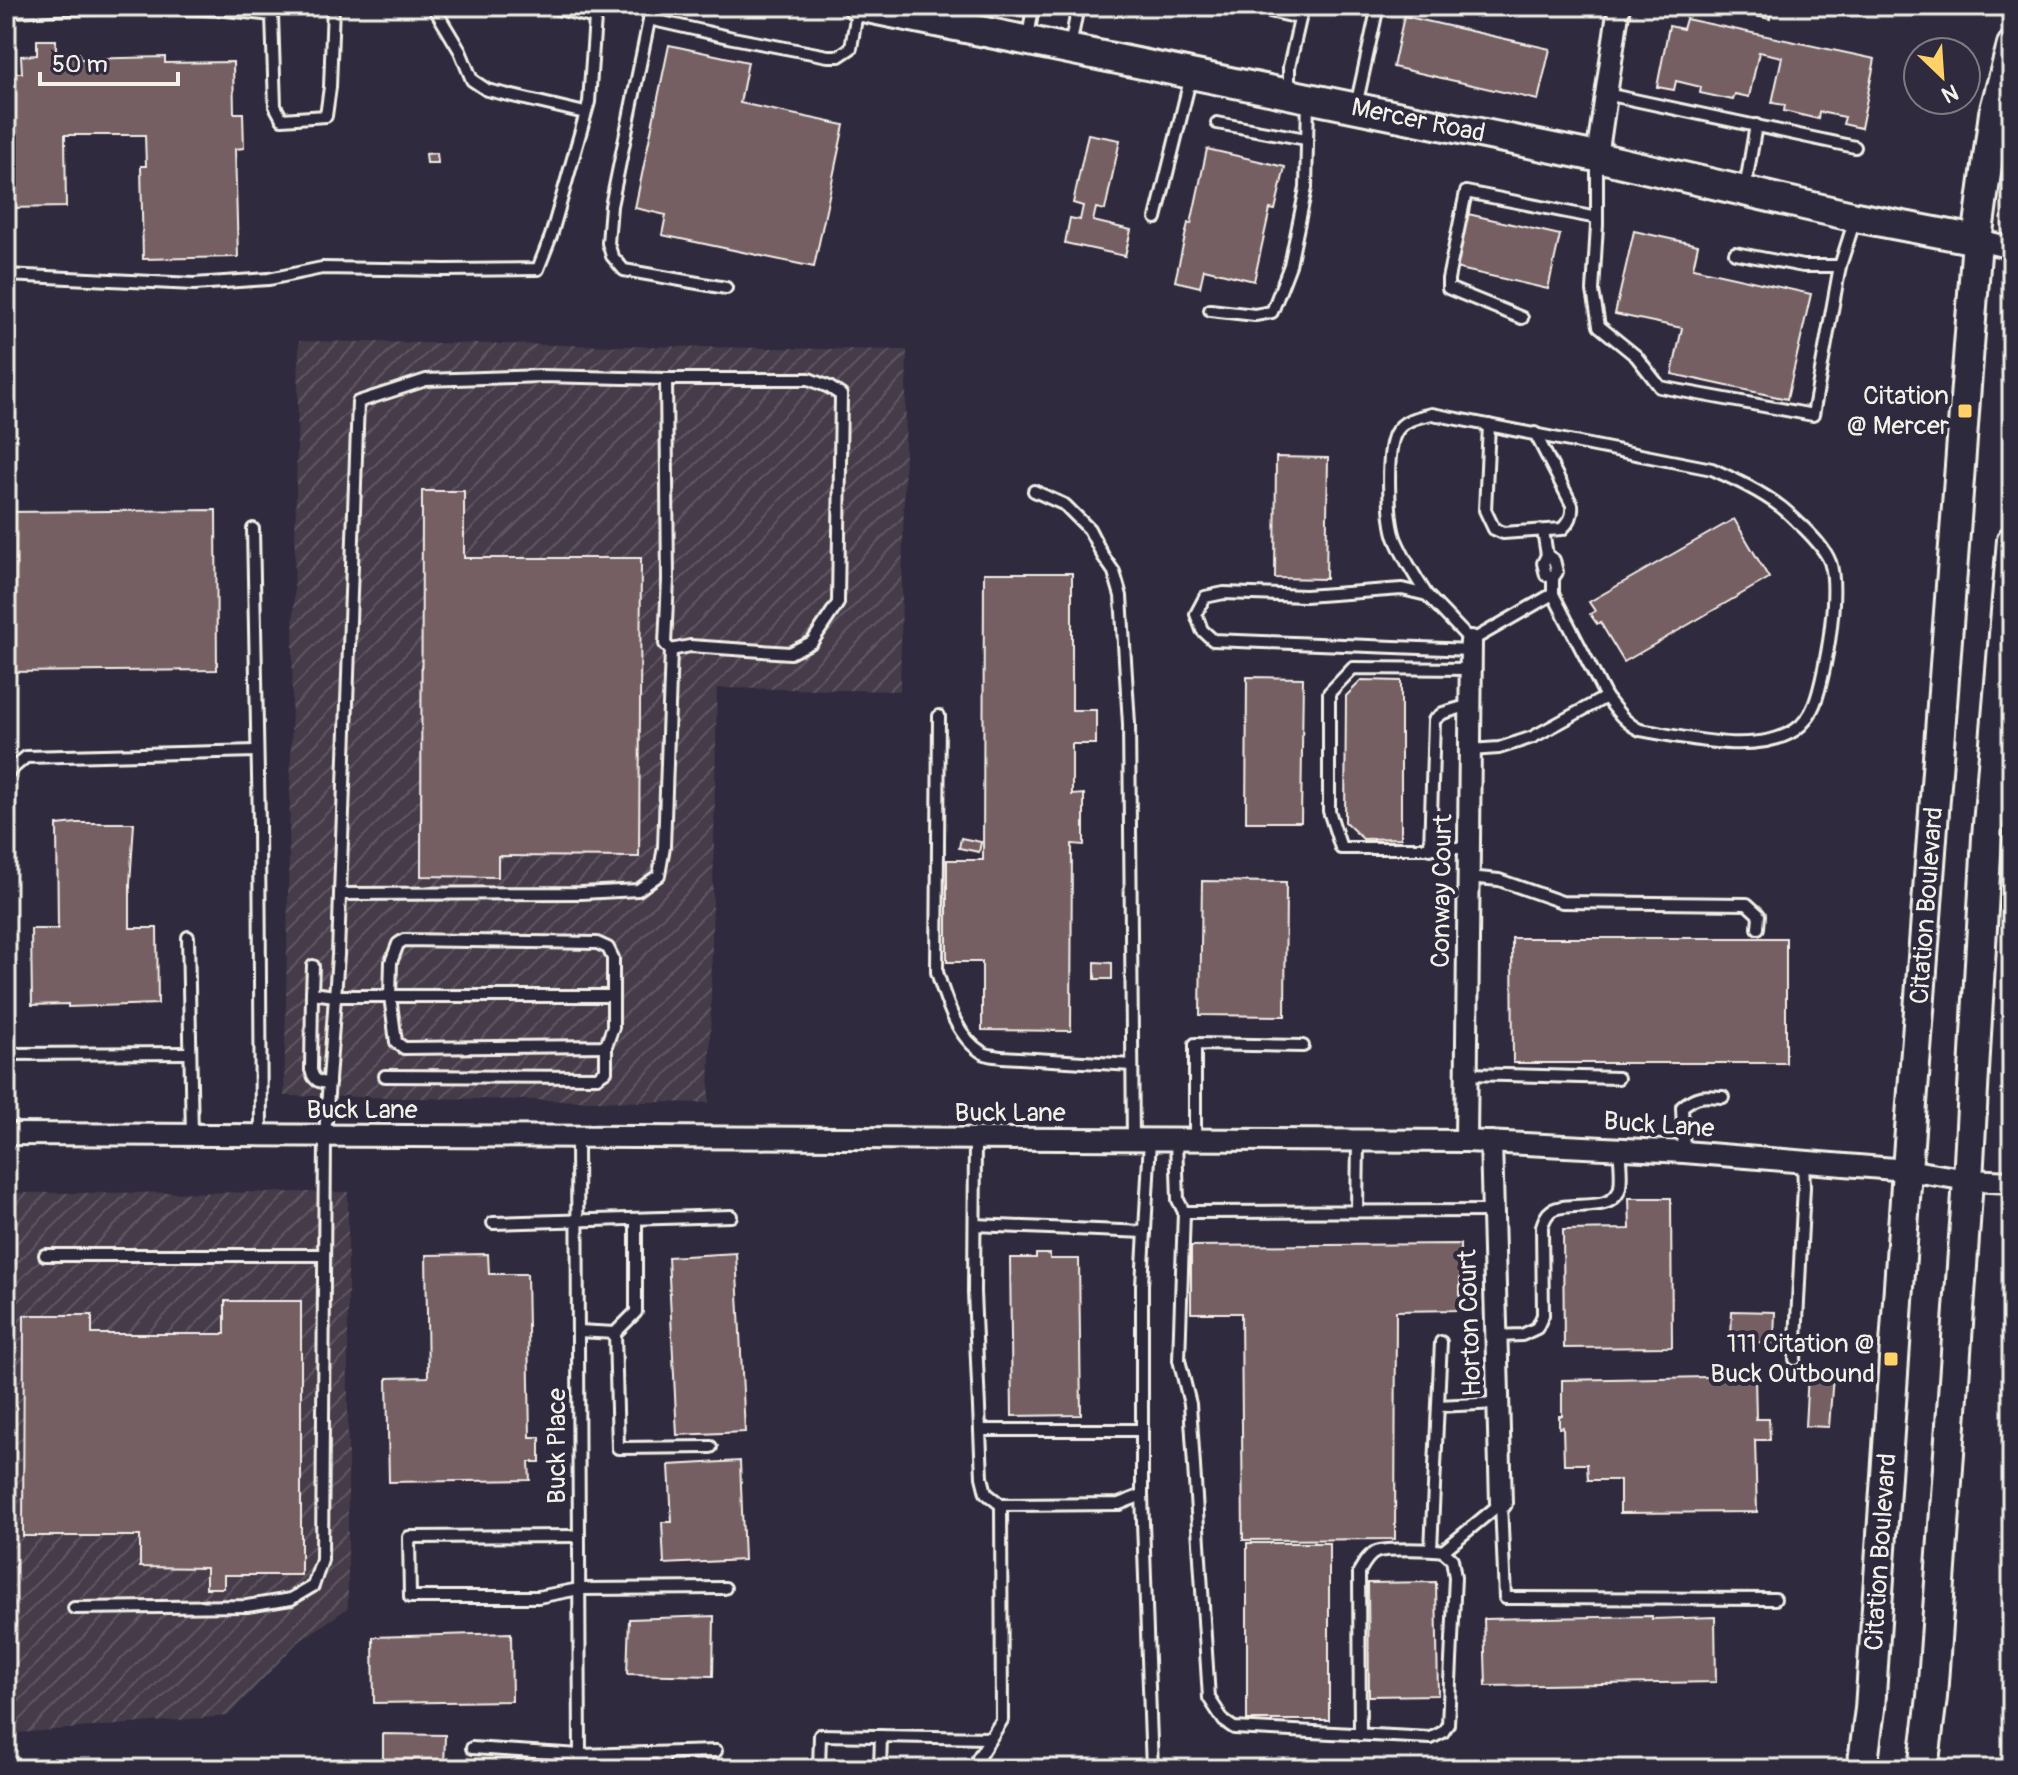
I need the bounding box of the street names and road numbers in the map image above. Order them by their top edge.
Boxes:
street label: Mercer Road [1349,91,1488,150]
street label: Citation Boulevard [1904,806,1950,1005]
street label: Conway Court [1425,813,1459,968]
street label: Buck Lane [307,1094,418,1126]
street label: Buck Lane [955,1097,1066,1129]
street label: Buck Lane [1603,1105,1716,1145]
street label: Horton Court [1451,1248,1489,1397]
street label: Buck Place [541,1388,573,1504]
street label: Citation Boulevard [1858,1452,1904,1652]

